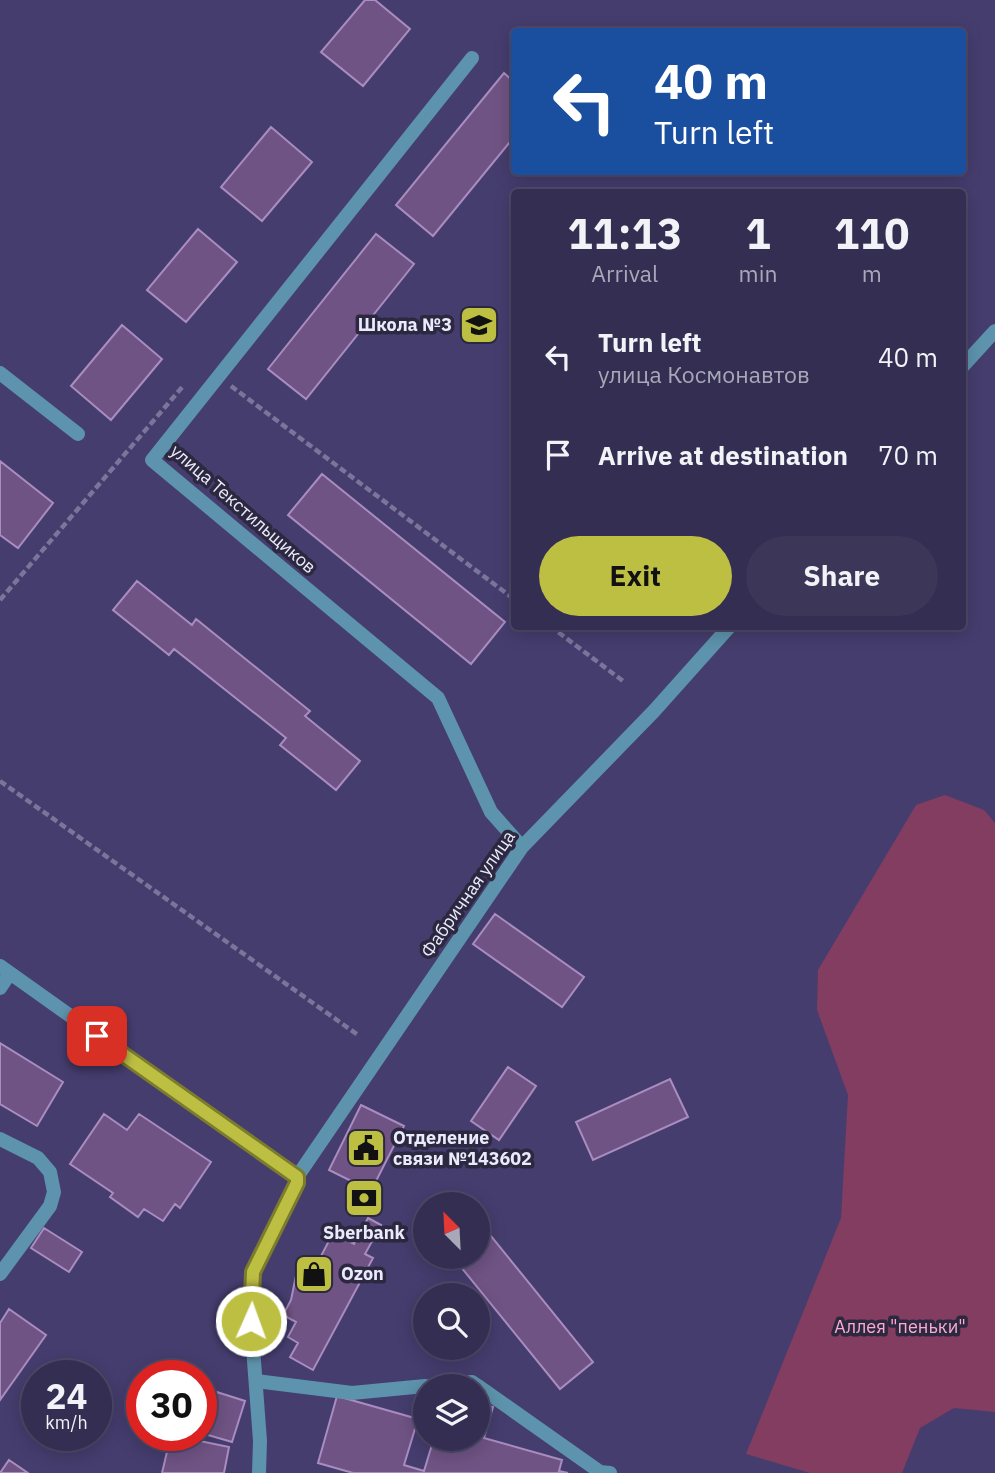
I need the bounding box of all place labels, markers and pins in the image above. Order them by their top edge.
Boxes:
school or university icon: Школа №3 [458,304,500,346]
place label: Школа №3 [358,313,452,336]
pin [67,1006,127,1066]
place label: Отделение связи №143602 [393,1126,532,1170]
public building icon: Отделение связи №143602 [345,1127,387,1169]
bank icon: Sberbank [343,1177,385,1219]
place label: Sberbank [323,1221,406,1244]
shop icon: Ozon [293,1253,335,1295]
place label: Ozon [341,1262,384,1285]

